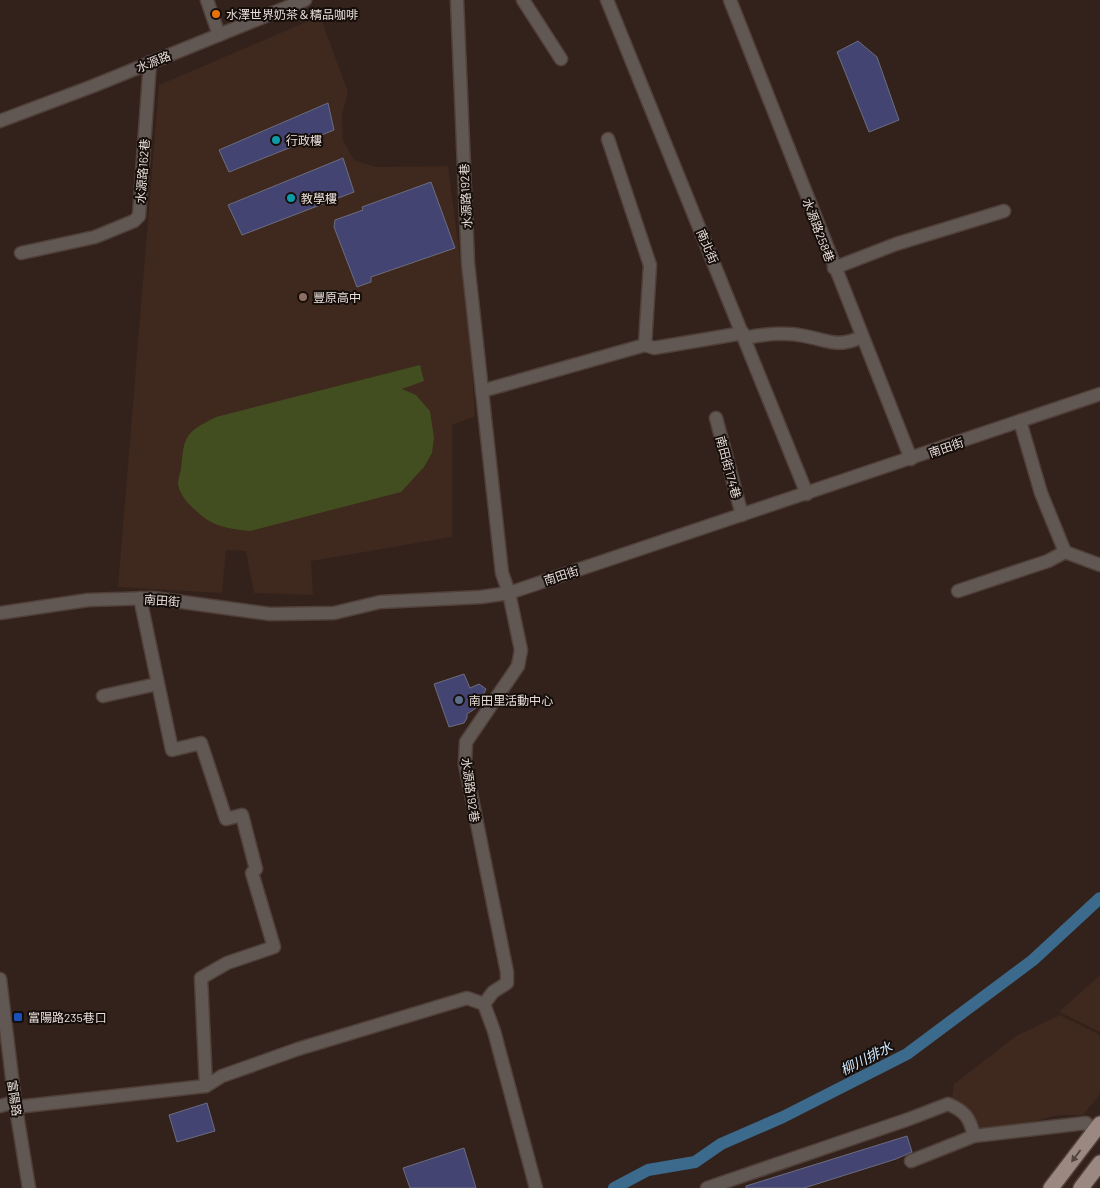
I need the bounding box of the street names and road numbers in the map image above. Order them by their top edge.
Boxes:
street label: 水源路 [134,48,172,74]
street label: 水源路162巷 [133,138,151,204]
street label: 水源路192巷 [456,163,474,229]
street label: 水源路258巷 [800,196,838,264]
street label: 南北街 [695,227,721,265]
street label: 南田街174巷 [714,434,744,500]
street label: 南田街 [927,435,965,459]
street label: 南田街 [542,563,580,587]
street label: 南田街 [144,592,180,608]
street label: 水源路192巷 [460,757,482,823]
street label: 富陽路 [6,1079,24,1117]

